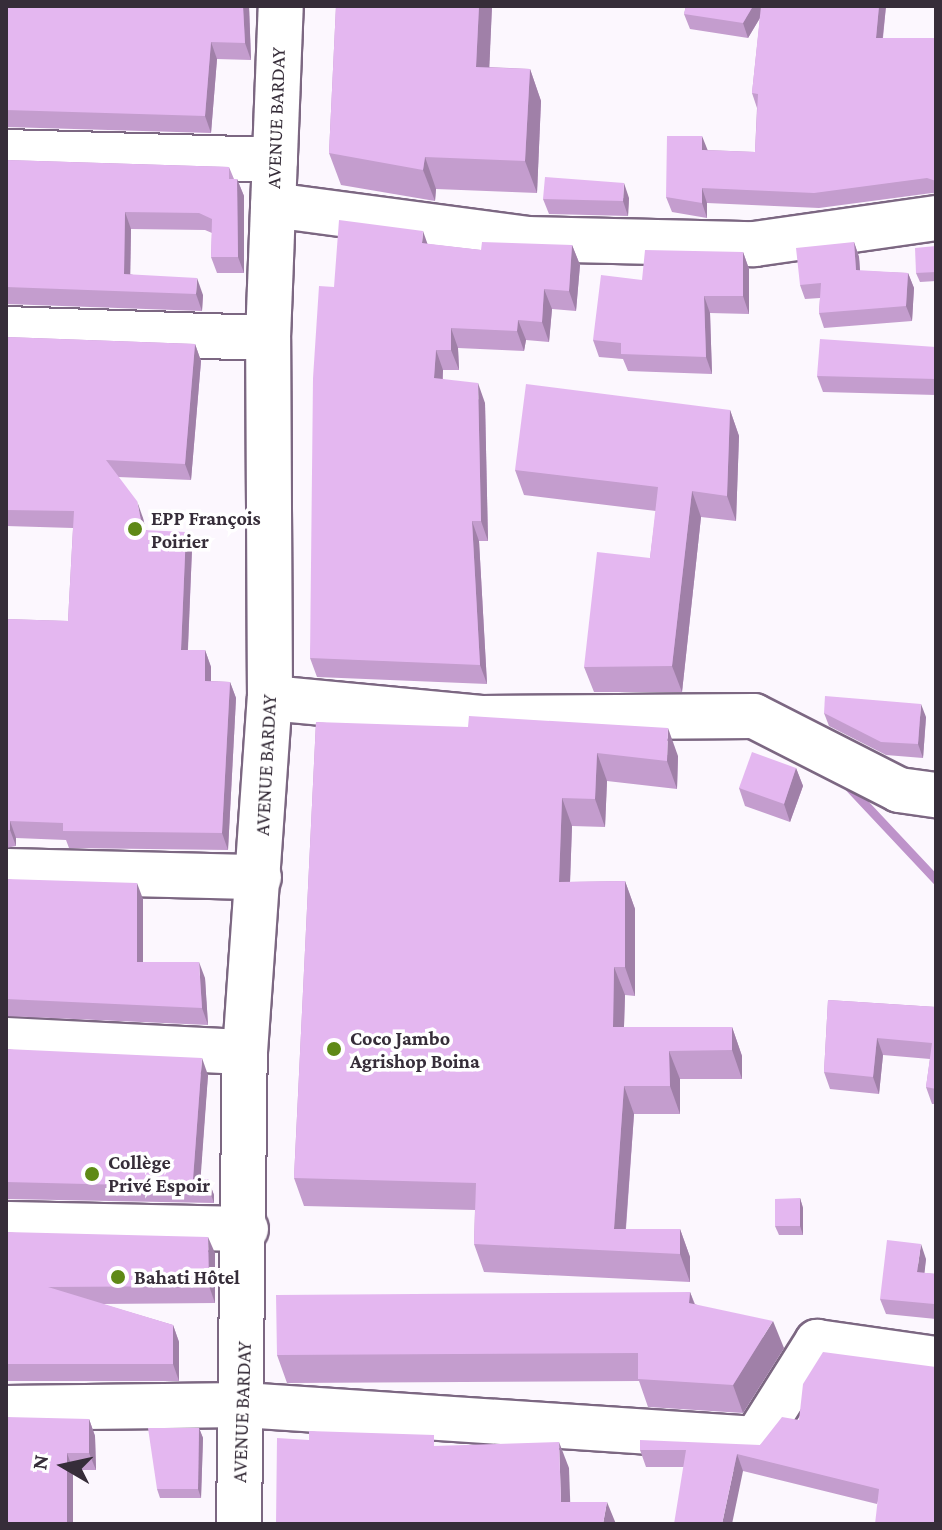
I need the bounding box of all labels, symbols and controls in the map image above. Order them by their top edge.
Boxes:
street label: AVENUE BARDAY [262,47,290,189]
place label: EPP François Poirier [151,506,261,553]
marker: EPP François Poirier [126,520,144,538]
street label: AVENUE BARDAY [250,694,282,836]
place label: Coco Jambo Agrishop Boina [350,1026,480,1073]
marker: Coco Jambo Agrishop Boina [325,1040,343,1058]
place label: Collège Privé Espoir [108,1150,210,1197]
marker: Collège Privé Espoir [83,1165,101,1183]
place label: Bahati Hôtel [134,1265,240,1289]
marker: Bahati Hôtel [109,1268,127,1286]
street label: AVENUE BARDAY [228,1341,256,1483]
north arrow [24,1426,104,1506]
text: N [26,1453,53,1472]

